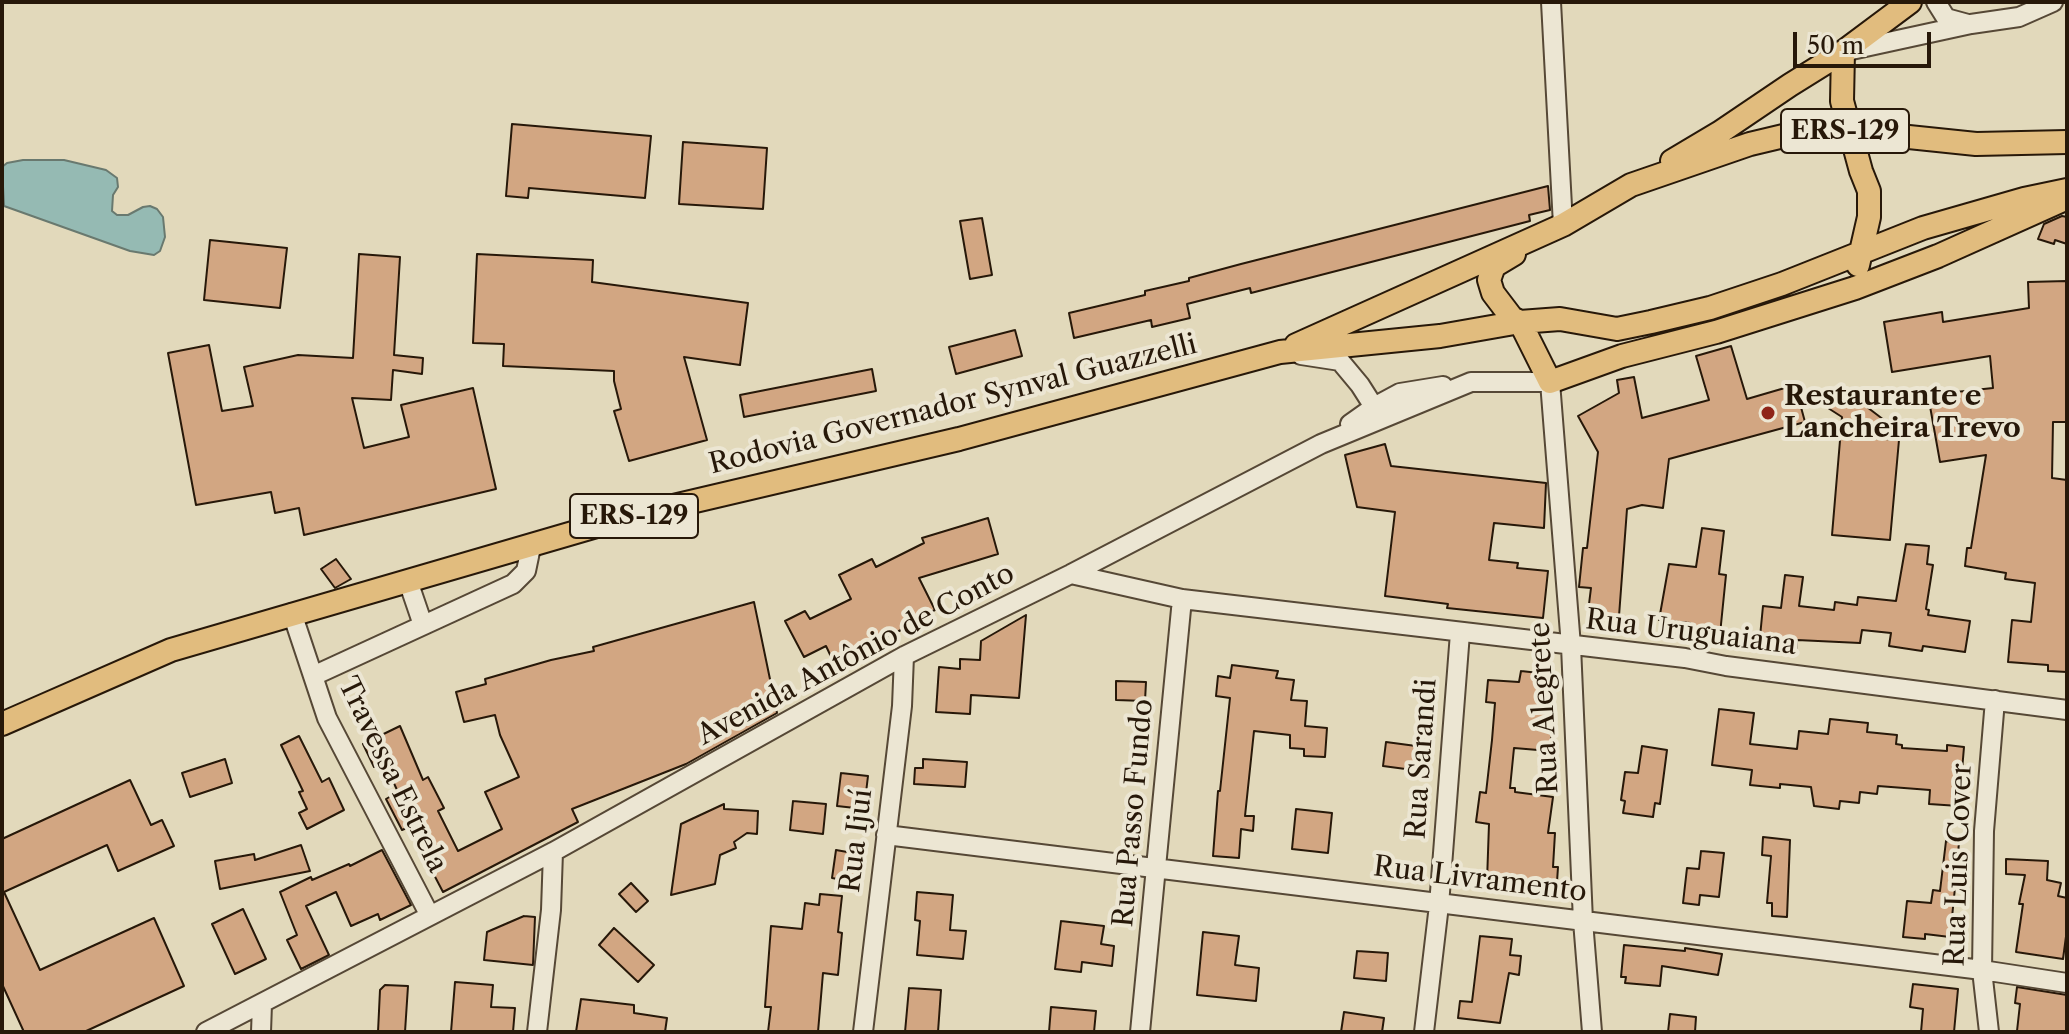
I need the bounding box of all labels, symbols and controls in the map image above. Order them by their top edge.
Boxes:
scale bar [1797,16,1935,66]
text: 50 m [1807,31,1864,60]
road number: ERS-129 [1781,109,1909,153]
street label: Rodovia Governador Synval Guazzelli [706,328,1200,482]
place label: Restaurante e Lancheira Trevo [1784,380,2021,446]
marker: Restaurante e Lancheira Trevo [1759,404,1777,422]
road number: ERS-129 [570,494,698,538]
street label: Avenida Antônio de Conto [692,557,1020,753]
street label: Rua Uruguaiana [1584,603,1798,663]
street label: Rua Alegrete [1524,621,1566,795]
street label: Travessa Estrela [330,672,454,878]
street label: Rua Sarandi [1400,678,1444,840]
street label: Rua Passo Fundo [1107,698,1161,928]
street label: Rua Luis Cover [1939,763,1979,967]
street label: Rua Ijuí [834,787,880,895]
street label: Rua Livramento [1372,850,1588,910]

